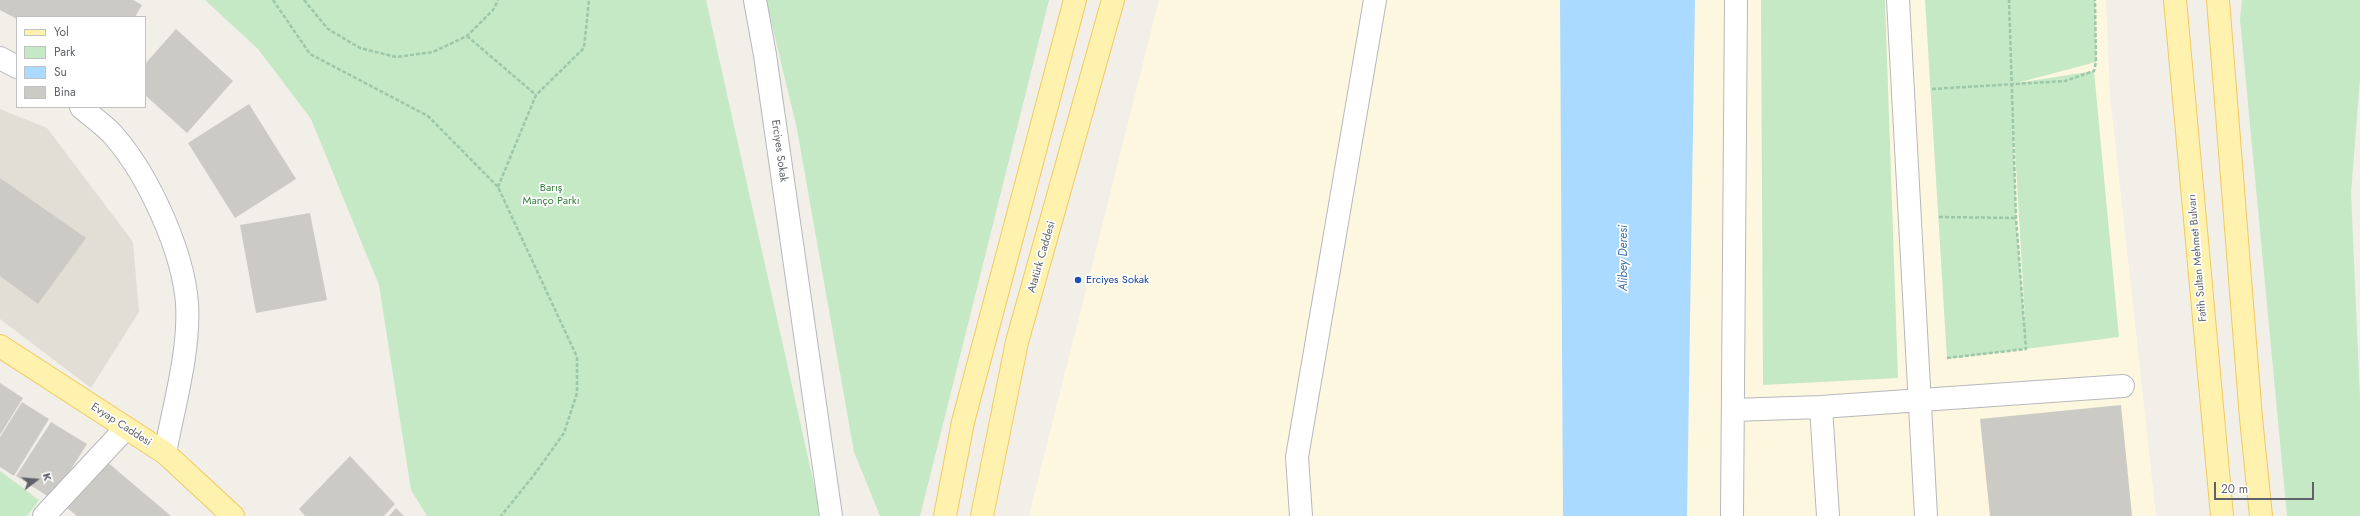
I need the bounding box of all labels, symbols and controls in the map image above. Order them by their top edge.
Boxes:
legend [16,16,146,108]
text: Yol [54,23,69,41]
text: Park [54,43,75,61]
text: Su [54,63,67,81]
text: Bina [54,83,76,101]
street label: Erciyes Sokak [768,119,790,183]
park label: Barış Manço Parkı [522,181,580,207]
street label: Fatih Sultan Mehmet Bulvarı [2186,194,2210,322]
street label: Atatürk Caddesi [1025,220,1059,294]
water label: Alibey Deresi [1617,225,1631,291]
place label: Erciyes Sokak [1086,273,1149,287]
marker: Erciyes Sokak [1073,275,1083,285]
street label: Evyap Caddesi [88,401,154,449]
north arrow [16,460,56,500]
text: K [39,471,56,483]
scale bar [2216,474,2316,500]
text: 20 m [2221,480,2248,498]

